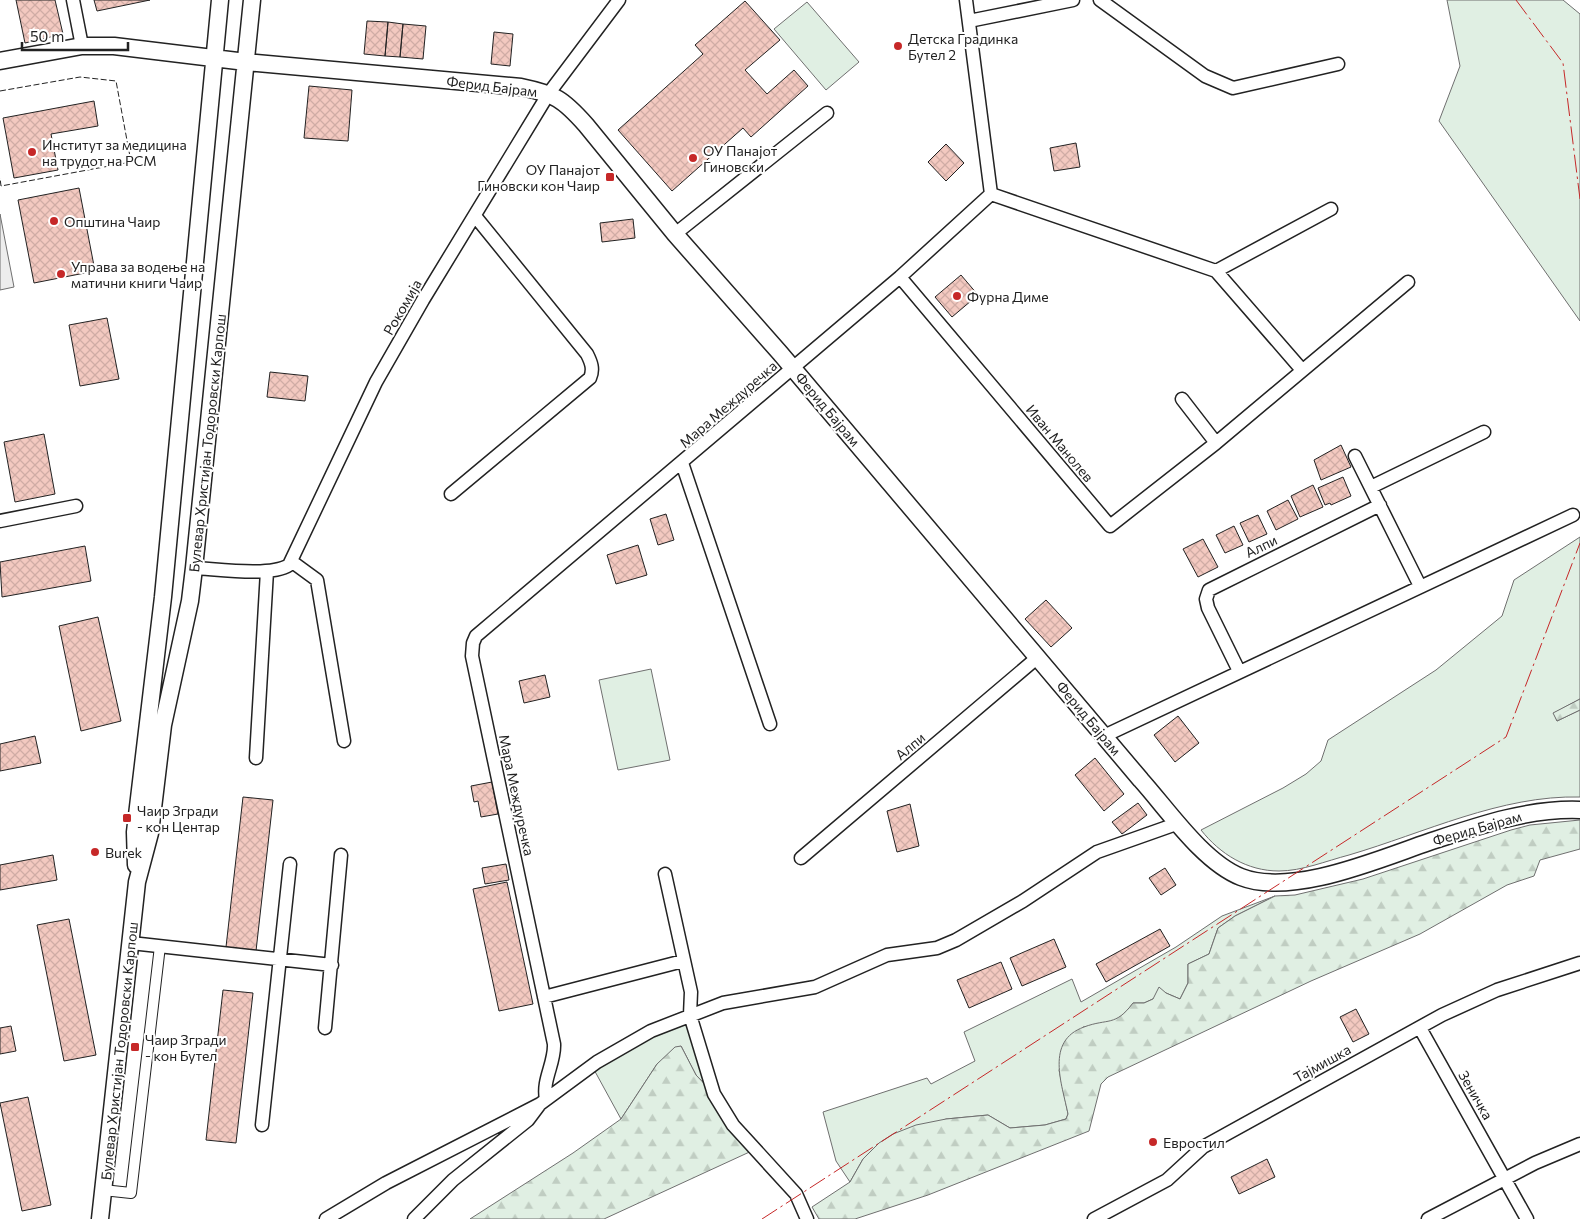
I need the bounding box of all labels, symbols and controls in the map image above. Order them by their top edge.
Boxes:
scale bar [22,20,129,52]
text: 50 m [30,27,64,45]
place label: Детска Градинка Бутел 2 [908,30,1018,63]
marker: Детска Градинка Бутел 2 [892,40,904,52]
street label: Ферид Бајрам [446,72,538,100]
place label: Институт за медицина на трудот на РСМ [42,136,187,169]
place label: ОУ Панајот Гиновски [703,142,778,175]
marker: Институт за медицина на трудот на РСМ [26,146,38,158]
marker: ОУ Панајот Гиновски [687,152,699,164]
place label: ОУ Панајот Гиновски кон Чаир [477,161,600,194]
marker: ОУ Панајот Гиновски кон Чаир [604,171,616,183]
place label: Општина Чаир [64,213,161,230]
marker: Општина Чаир [48,215,60,227]
place label: Управа за водење на матични книги Чаир [71,258,205,291]
marker: Управа за водење на матични книги Чаир [55,268,67,280]
street label: Рокомија [379,276,425,338]
place label: Фурна Диме [967,288,1049,305]
marker: Фурна Диме [951,290,963,302]
street label: Булевар Христијан Тодоровски Карпош [185,313,229,573]
street label: Мара Междуречка [676,357,780,451]
street label: Ферид Бајрам [792,369,864,450]
street label: Иван Манолев [1023,401,1097,485]
street label: Алпи [1242,531,1280,561]
street label: Ферид Бајрам [1053,678,1125,759]
street label: Алпи [892,729,928,763]
street label: Мара Междуречка [496,733,538,857]
place label: Чаир Згради - кон Центар [137,802,220,835]
street label: Ферид Бајрам [1431,807,1523,849]
marker: Чаир Згради - кон Центар [121,812,133,824]
place label: Burek [105,844,143,861]
marker: Burek [89,846,101,858]
street label: Булевар Христијан Тодоровски Карпош [97,921,141,1181]
place label: Чаир Згради - кон Бутел [145,1031,226,1064]
street label: Тајмишка [1290,1040,1354,1086]
marker: Чаир Згради - кон Бутел [129,1041,141,1053]
street label: Зеничка [1455,1068,1497,1122]
place label: Евростил [1163,1134,1225,1151]
marker: Евростил [1147,1136,1159,1148]

